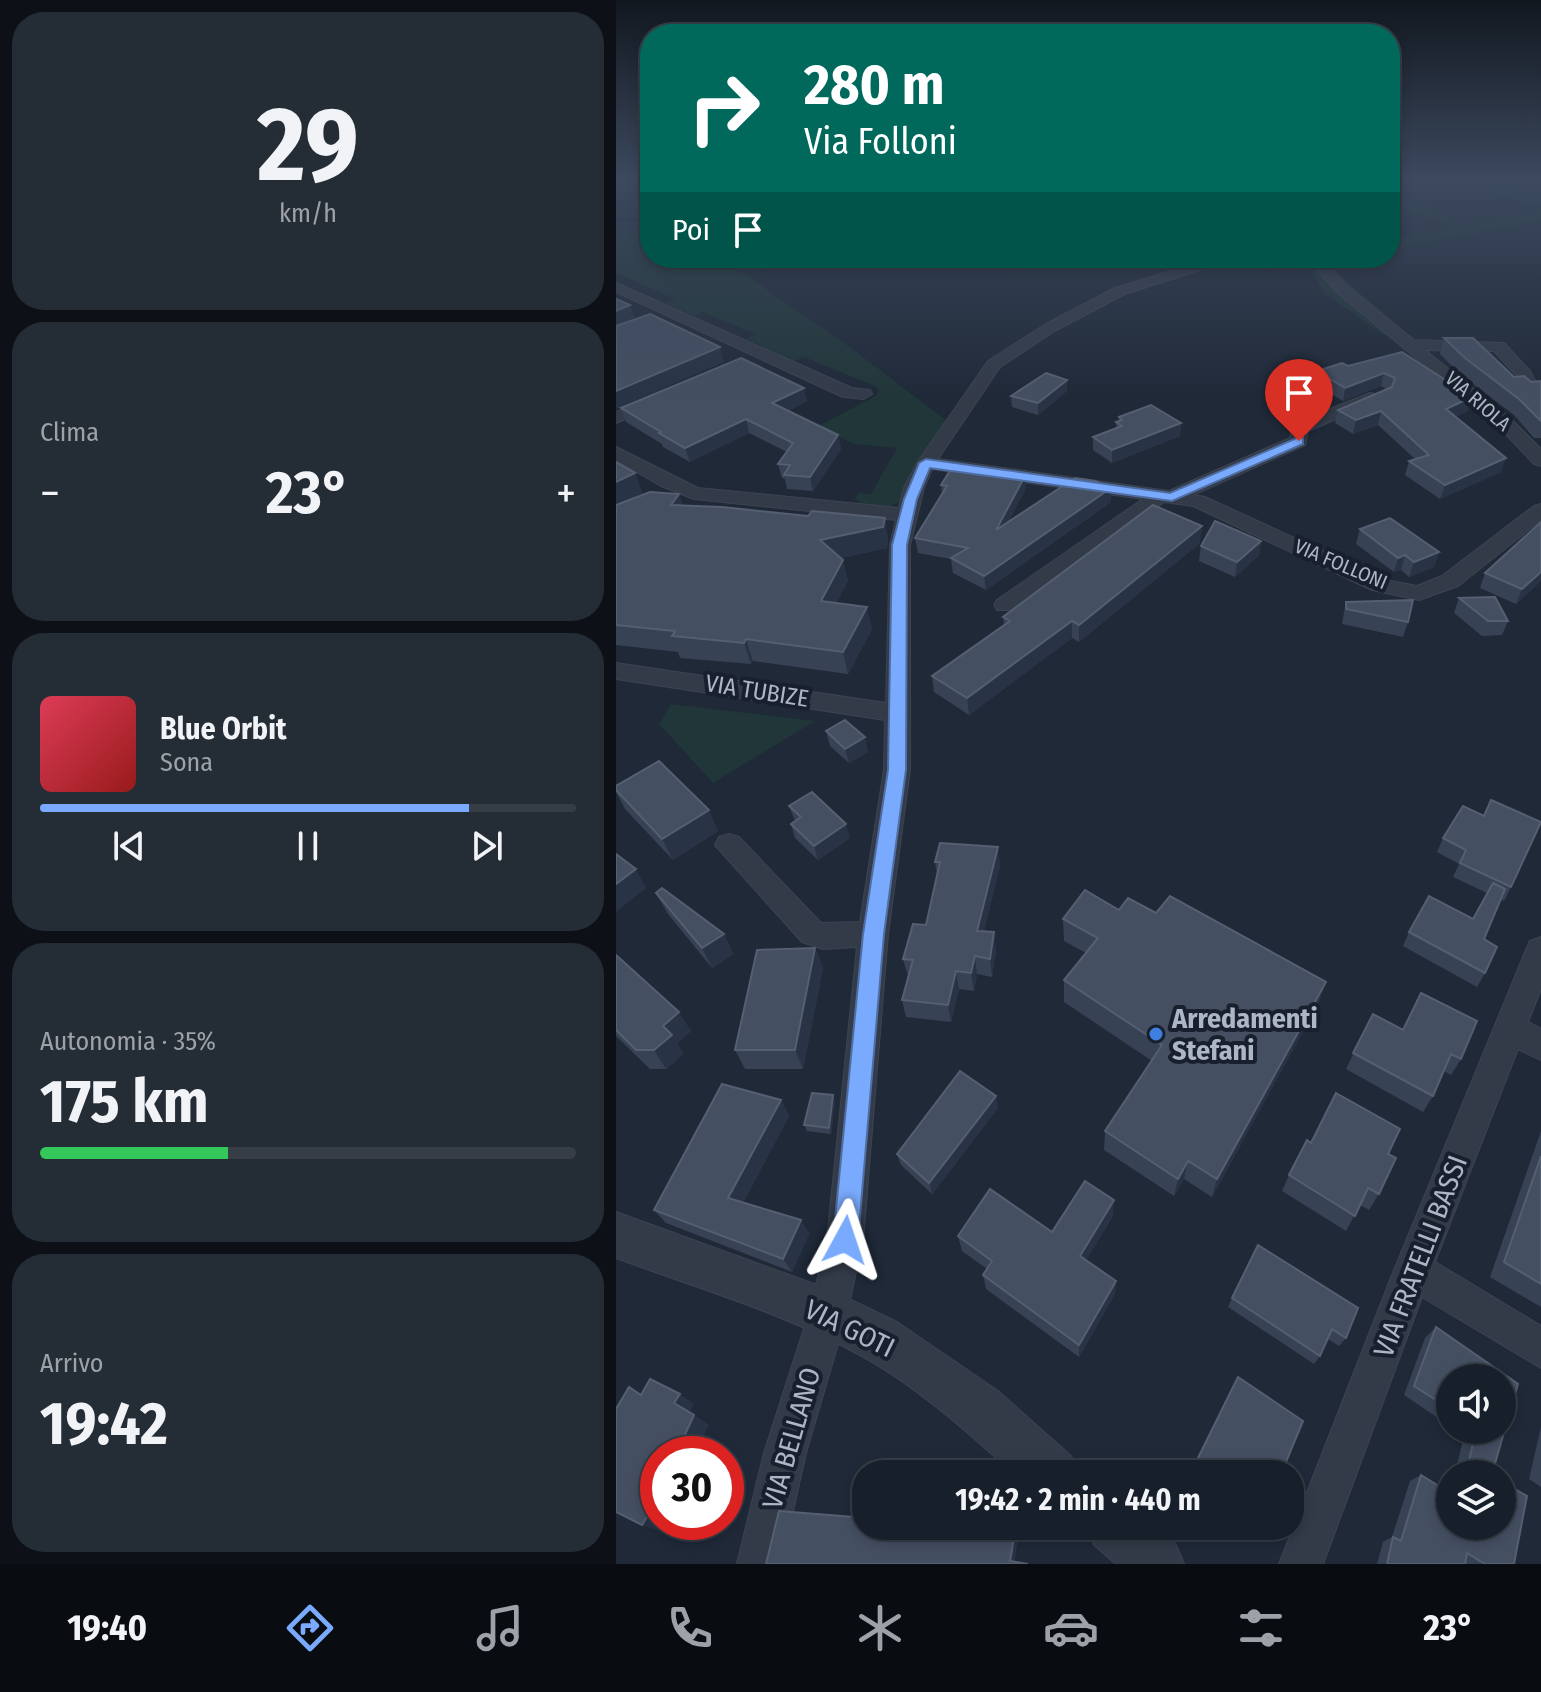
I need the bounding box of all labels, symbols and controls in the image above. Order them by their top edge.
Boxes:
text: 280 m [804,52,944,119]
icon: right [672,56,776,160]
text: 29 [257,83,359,208]
text: Via Folloni [804,120,957,164]
text: km/h [279,198,337,229]
icon: arrive [726,208,770,252]
text: Poi [672,212,710,248]
pin [1265,359,1333,441]
street label: VIA RIOLA [1440,366,1516,436]
icon: arrive [1277,371,1321,415]
text: Clima [40,417,99,448]
text: 23° [266,457,350,529]
text: − [40,467,60,520]
text: + [556,467,576,520]
street label: VIA FOLLONI [1291,534,1391,594]
street label: VIA TUBIZE [703,669,811,713]
text: Blue Orbit [160,711,286,747]
text: Sona [160,747,213,778]
icon: previous [107,824,151,868]
icon: pause [286,824,330,868]
icon: next [465,824,509,868]
place label: Arredamenti Stefani [1171,1002,1318,1067]
marker: Arredamenti Stefani [1147,1025,1165,1043]
text: Autonomia · 35% [40,1026,216,1057]
text: 175 km [40,1066,209,1138]
street label: VIA FRATELLI BASSI [1367,1151,1474,1362]
position arrow [803,1198,887,1282]
street label: VIA GOTI [799,1293,900,1364]
text: Arrivo [40,1348,104,1379]
street label: VIA BELLANO [756,1364,827,1513]
map controls [1436,1364,1516,1540]
button: sound [1436,1364,1516,1444]
text: 19:42 [40,1388,168,1460]
speed limit sign: 30 [640,1436,744,1540]
button: layers [1436,1460,1516,1540]
text: 19:42 · 2 min · 440 m [955,1482,1201,1518]
icon: directions [282,1600,338,1656]
icon: music [472,1600,528,1656]
icon: phone [662,1600,718,1656]
icon: climate [852,1600,908,1656]
icon: car [1043,1600,1099,1656]
icon: filters [1233,1600,1289,1656]
text: 19:40 [67,1606,147,1650]
text: 23° [1423,1606,1474,1650]

